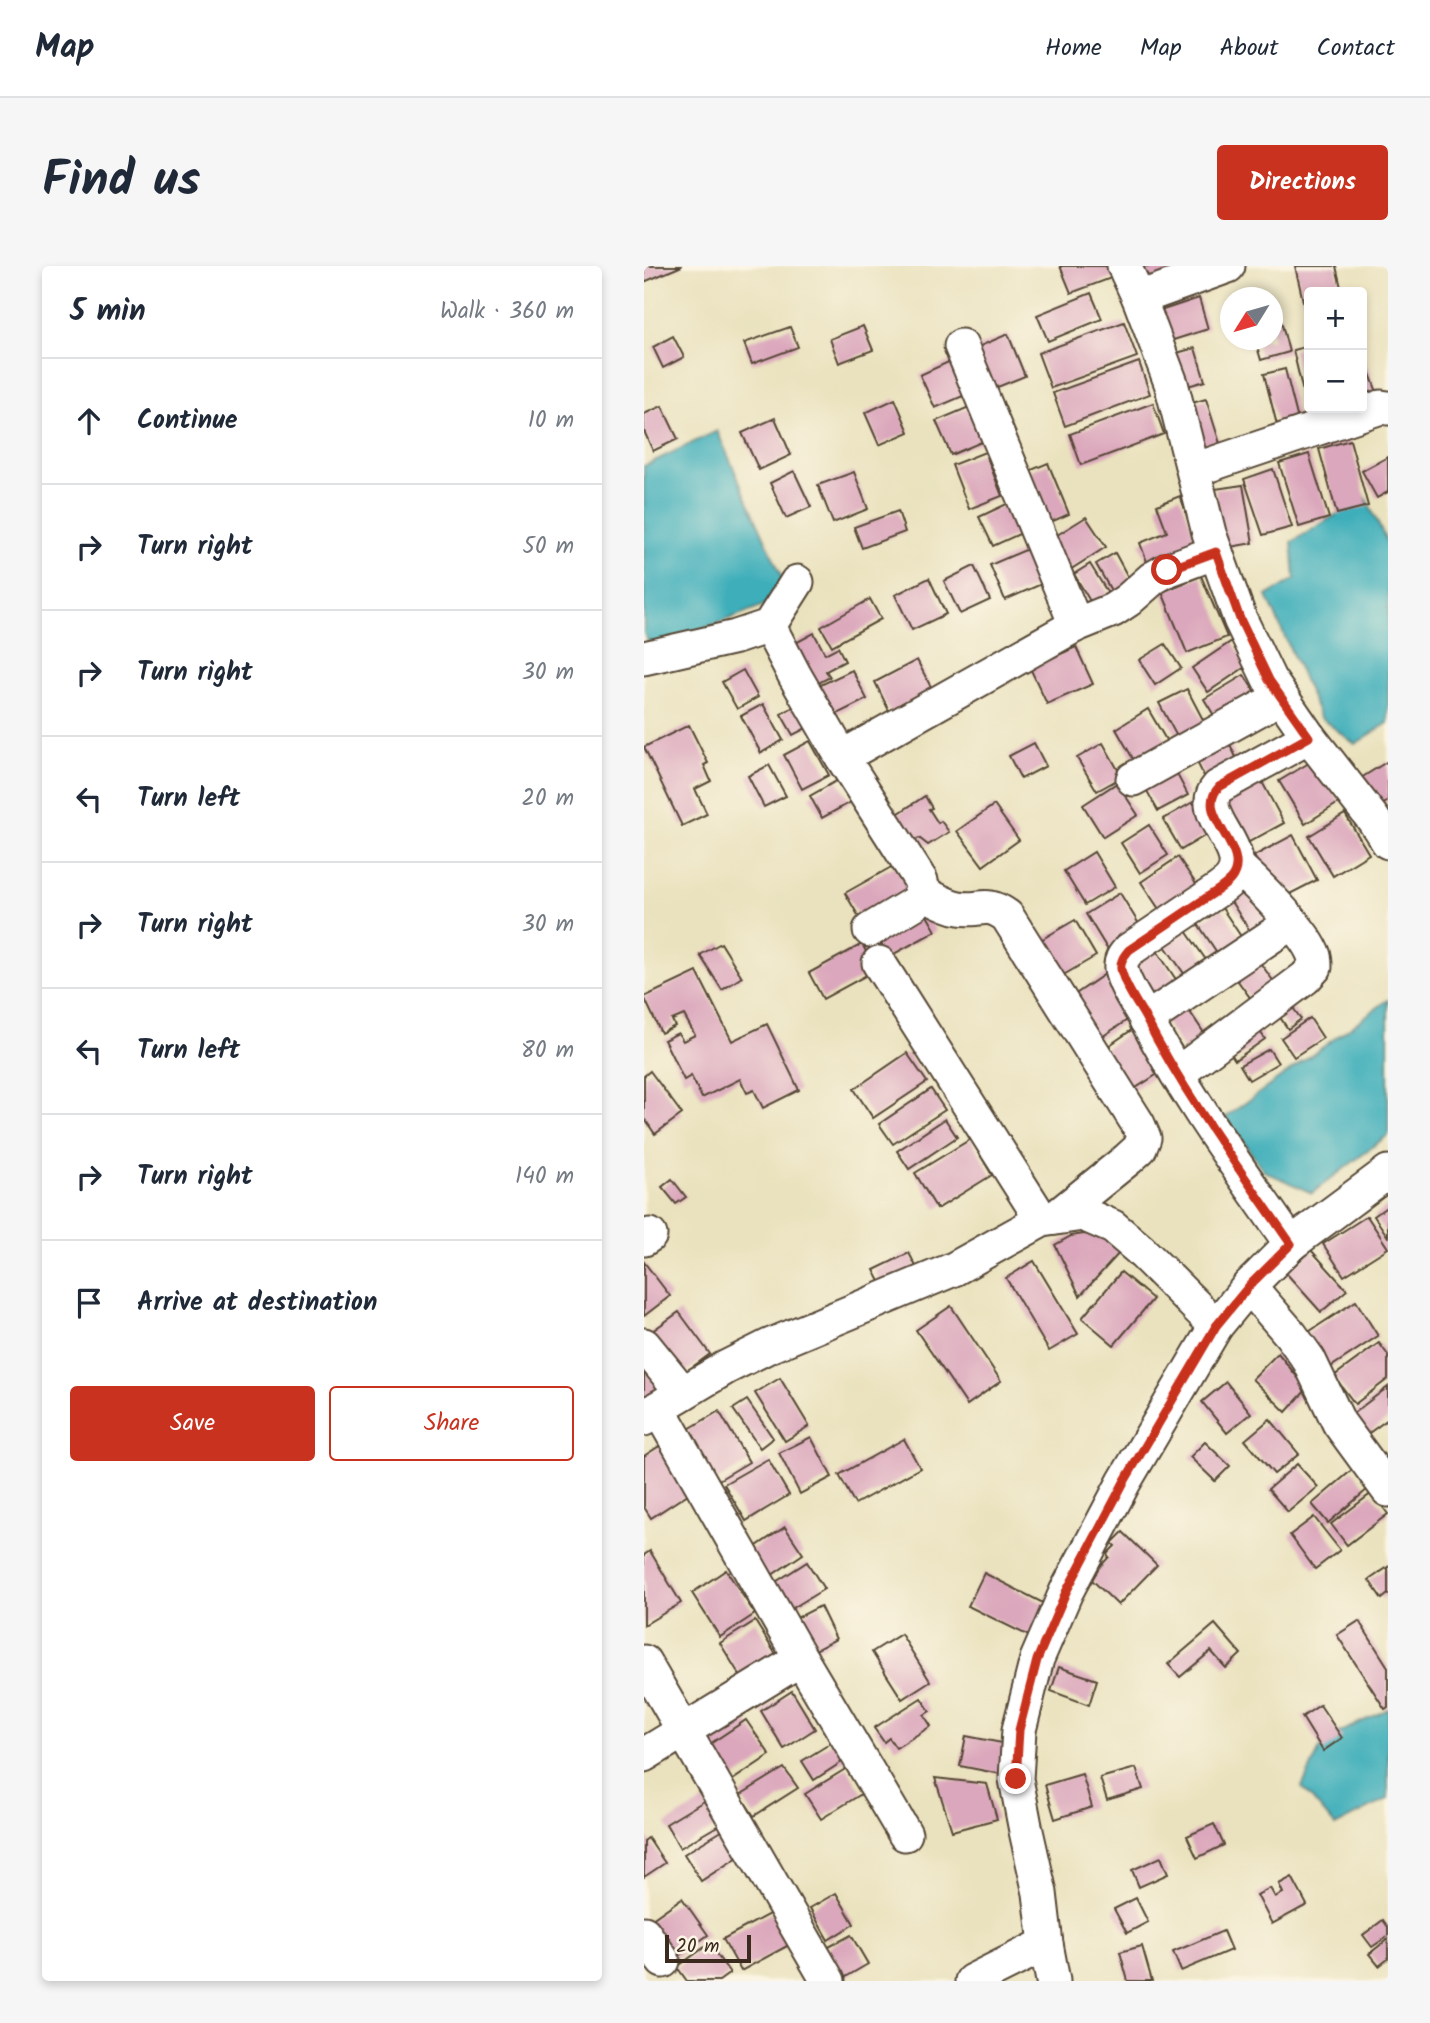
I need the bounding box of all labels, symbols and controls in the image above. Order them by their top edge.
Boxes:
text: Map [35,22,95,75]
text: Home [1045,29,1102,68]
text: Map [1140,29,1182,68]
text: About [1220,29,1278,68]
text: Contact [1316,29,1395,68]
text: Find us [42,143,200,221]
button: Directions [1217,145,1388,220]
north arrow [1220,287,1283,350]
map controls [1304,287,1367,413]
button: + [1304,287,1367,350]
text: 5 min [70,288,146,336]
text: Walk · 360 m [440,294,574,330]
button: − [1304,350,1367,413]
text: Continue [137,400,238,442]
icon: ahead [70,402,108,440]
text: 10 m [528,403,574,439]
text: Turn right [137,526,253,568]
icon: right [70,528,108,566]
text: 50 m [523,529,574,565]
route start [1151,554,1182,585]
text: Turn right [137,652,253,694]
icon: right [70,654,108,692]
text: 30 m [522,655,574,691]
text: Turn left [137,778,240,820]
icon: left [70,780,108,818]
text: 20 m [522,781,574,817]
text: Turn right [137,904,253,946]
icon: right [70,906,108,944]
text: 30 m [522,907,574,943]
text: Turn left [137,1030,240,1072]
icon: left [70,1032,108,1070]
text: 80 m [521,1033,574,1069]
text: Turn right [137,1156,253,1198]
icon: right [70,1158,108,1196]
text: 140 m [515,1159,574,1195]
text: Arrive at destination [137,1282,377,1324]
icon: arrive [70,1284,108,1322]
button: Save [70,1386,315,1461]
button: Share [329,1386,574,1461]
route end [1000,1763,1031,1794]
scale bar [665,1932,751,1964]
text: 20 m [676,1932,719,1962]

